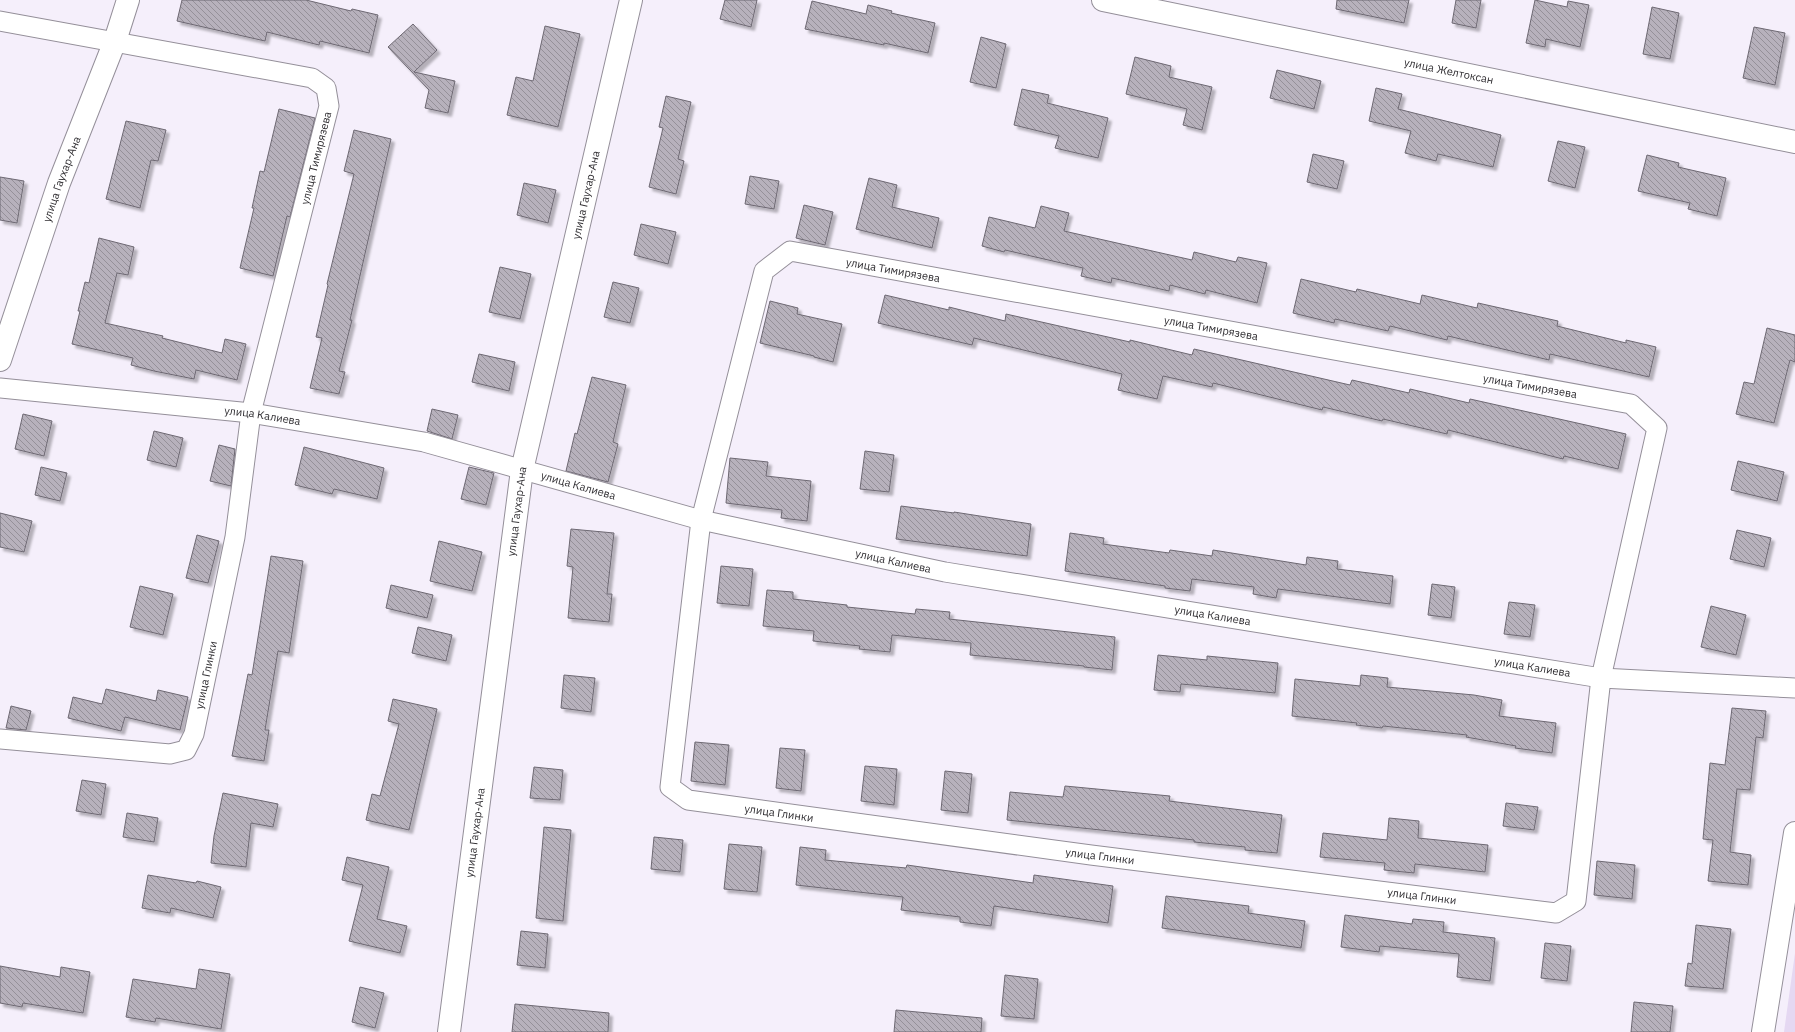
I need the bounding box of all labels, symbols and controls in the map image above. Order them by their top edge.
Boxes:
street label: улица Желтоксан [1403,55,1495,87]
street label: улица Тимирязева [298,110,334,206]
street label: улица Гаухар-Ана [39,134,84,224]
street label: улица Гаухар-Ана [569,149,603,241]
street label: улица Тимирязева [845,255,941,285]
street label: улица Тимирязева [1163,313,1259,343]
street label: улица Тимирязева [1482,371,1578,401]
street label: улица Калиева [224,403,302,428]
street label: улица Гаухар-Ана [504,465,530,557]
street label: улица Калиева [539,468,617,503]
street label: улица Калиева [854,546,933,576]
street label: улица Калиева [1173,602,1252,628]
street label: улица Глинки [192,640,220,710]
street label: улица Калиева [1493,654,1572,680]
street label: улица Гаухар-Ана [462,787,488,878]
street label: улица Глинки [744,801,814,825]
street label: улица Глинки [1065,845,1135,867]
street label: улица Глинки [1387,885,1457,907]

